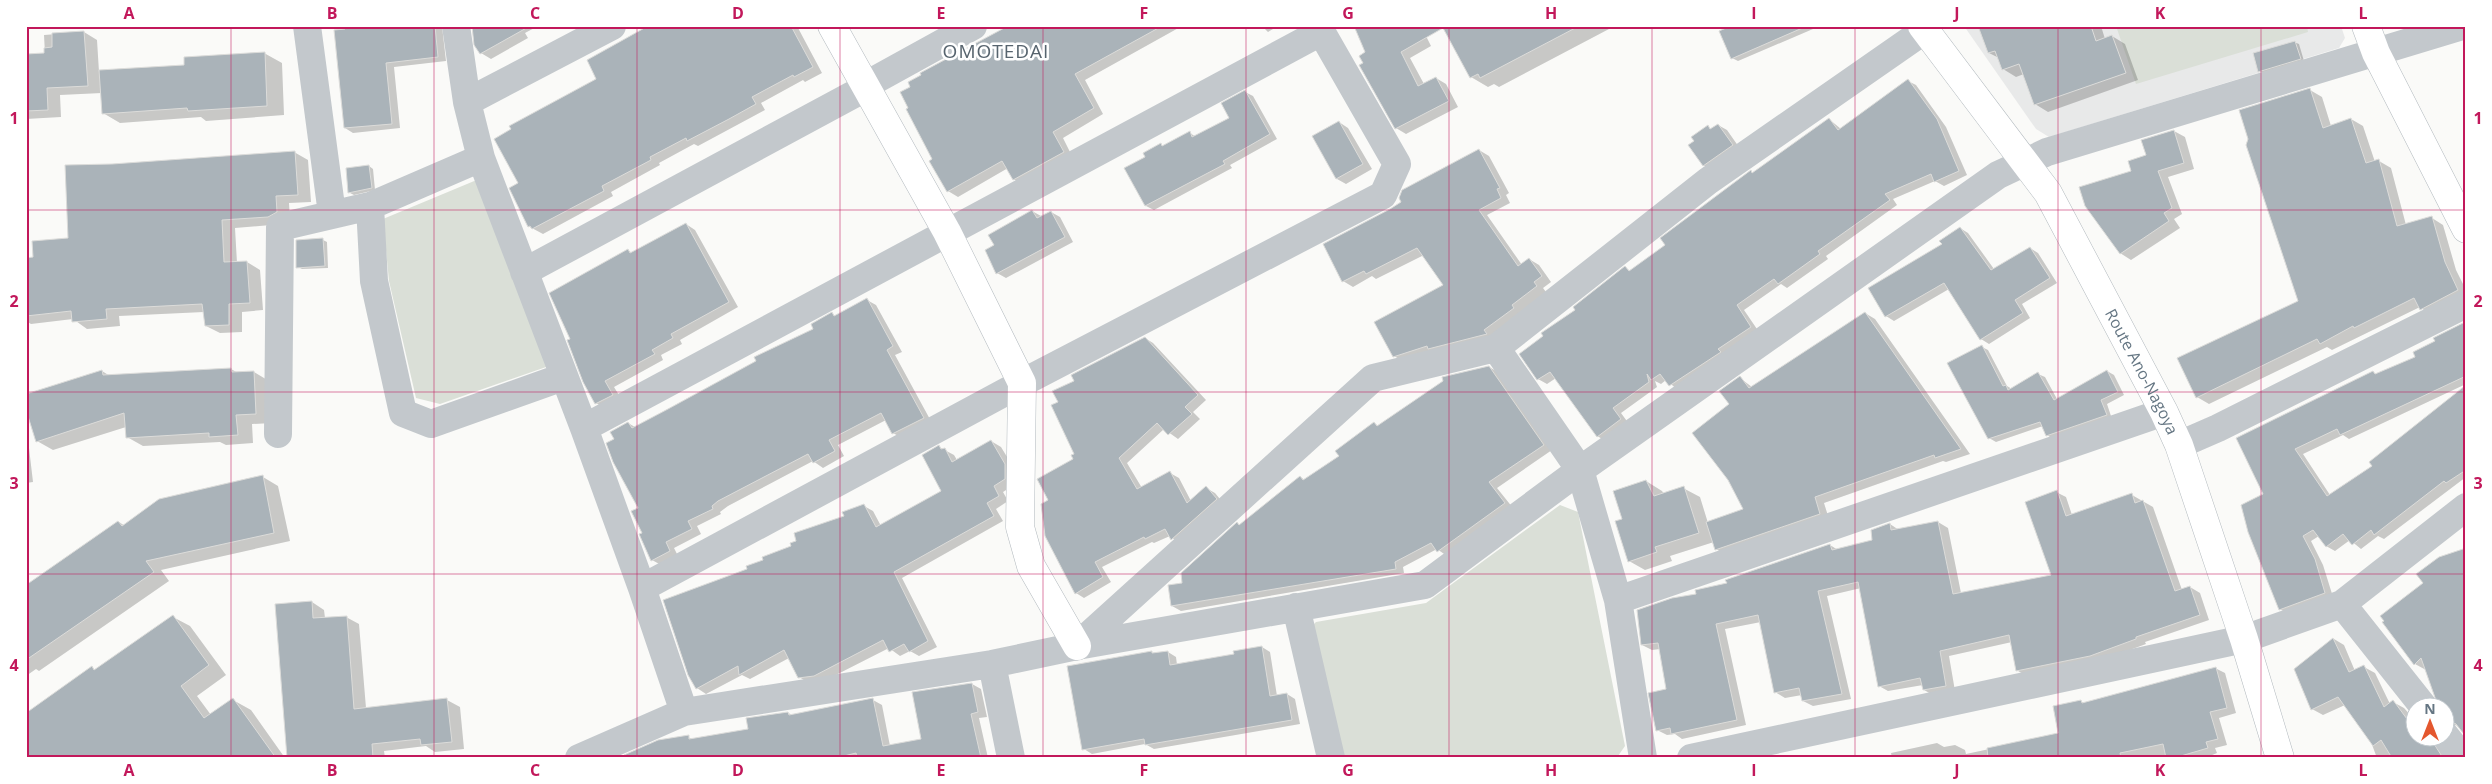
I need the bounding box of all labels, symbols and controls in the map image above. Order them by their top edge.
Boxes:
text: A [123,2,135,24]
text: B [327,2,337,24]
text: C [530,2,540,24]
text: D [732,2,744,24]
text: E [937,2,946,24]
text: F [1140,2,1148,24]
text: G [1342,2,1354,24]
text: H [1545,2,1557,24]
text: I [1751,2,1757,24]
text: J [1952,2,1960,24]
text: K [2155,2,2166,24]
text: L [2358,2,2368,24]
district label: OMOTEDAI [943,38,1049,64]
text: 1 [9,107,19,129]
text: 1 [2473,107,2483,129]
text: 2 [9,290,19,312]
text: 2 [2473,290,2483,312]
street label: Route Ano-Nagoya [2100,305,2184,438]
text: 3 [9,472,19,494]
text: 3 [2473,472,2483,494]
text: 4 [9,654,19,676]
text: 4 [2473,654,2483,676]
north arrow [2404,696,2454,746]
text: N [2424,699,2436,718]
text: A [123,759,135,781]
text: B [327,759,337,781]
text: C [530,759,540,781]
text: D [732,759,744,781]
text: E [937,759,946,781]
text: F [1140,759,1148,781]
text: G [1342,759,1354,781]
text: H [1545,759,1557,781]
text: I [1751,759,1757,781]
text: J [1952,759,1960,781]
text: K [2155,759,2166,781]
text: L [2358,759,2368,781]

